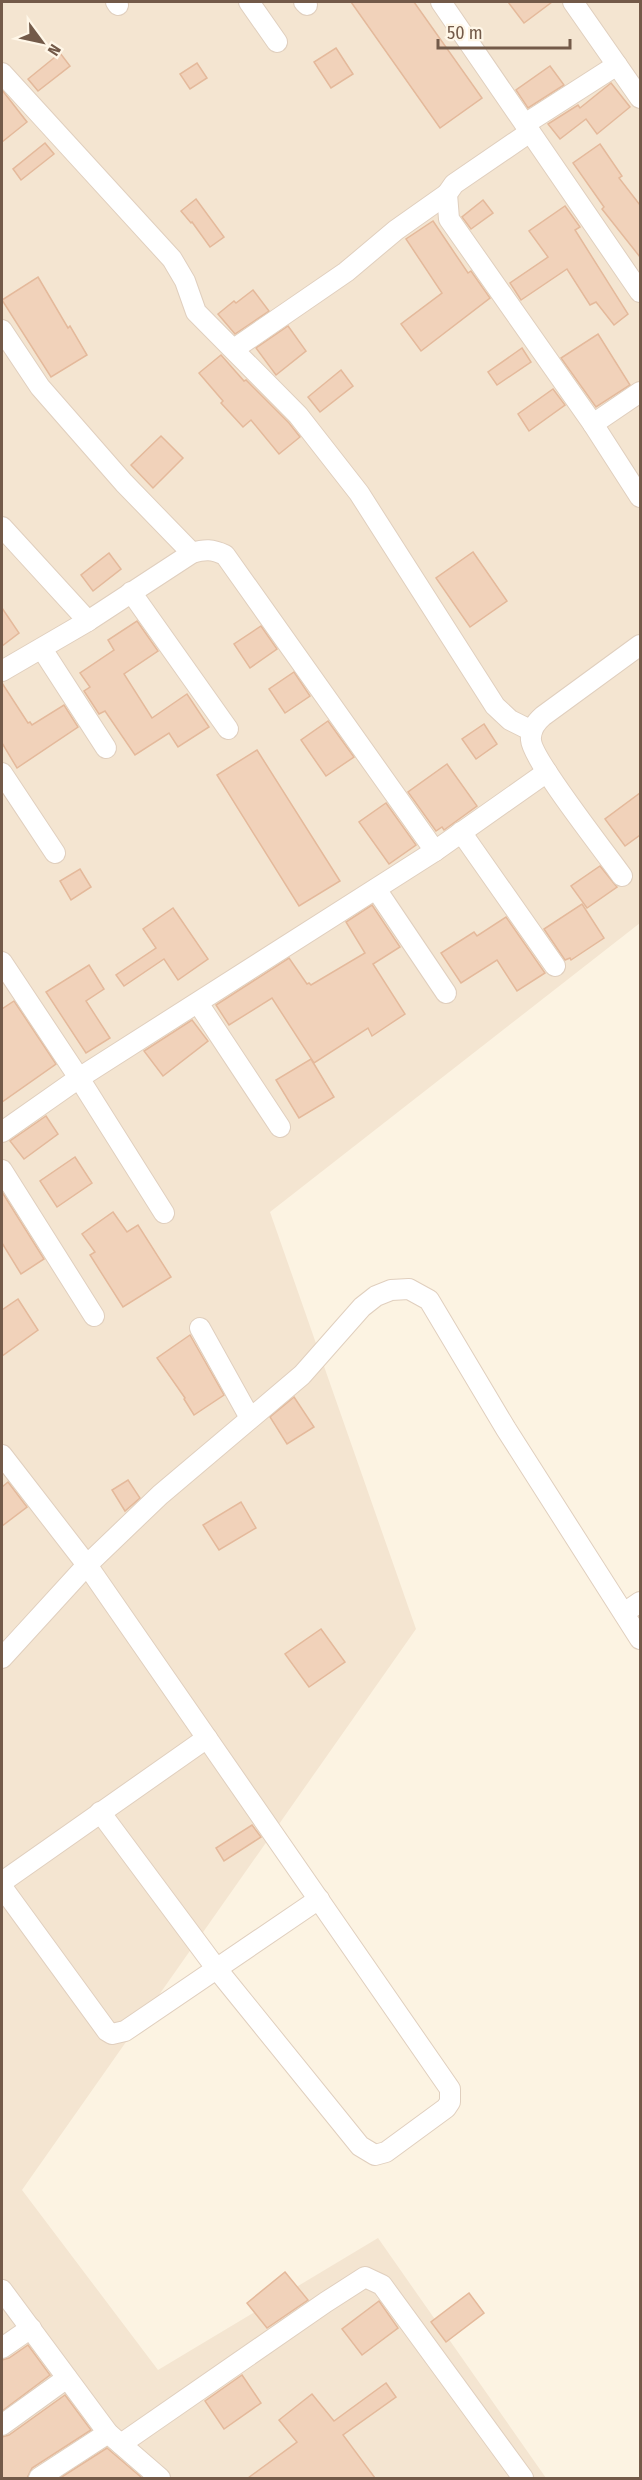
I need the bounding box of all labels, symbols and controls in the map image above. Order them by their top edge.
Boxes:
north arrow [12,12,72,72]
scale bar [438,12,570,50]
text: 50 m [447,22,483,44]
text: N [44,41,65,59]

